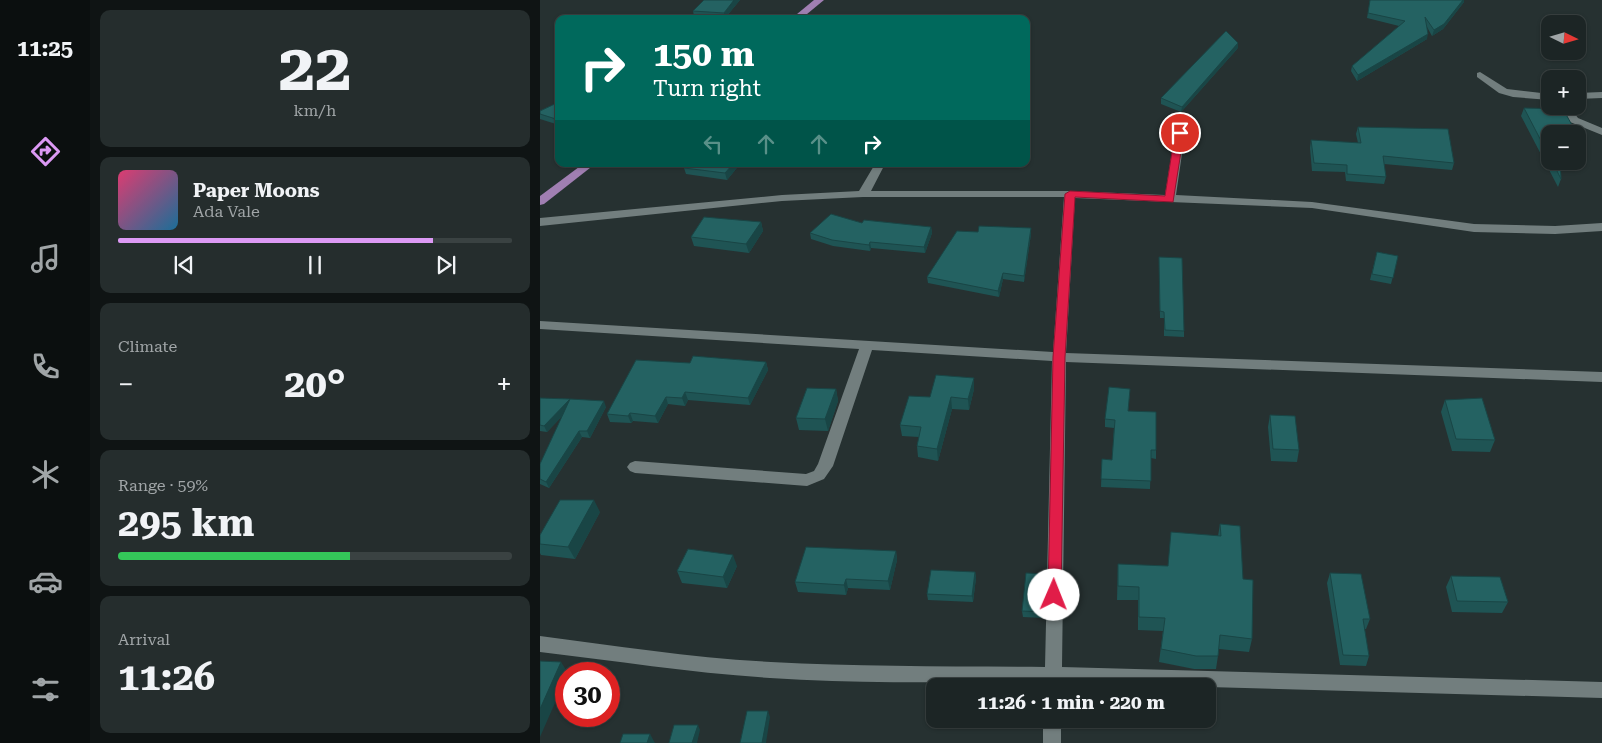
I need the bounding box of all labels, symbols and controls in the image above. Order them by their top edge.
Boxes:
north arrow [1541,15,1586,60]
map controls [1541,15,1586,170]
text: 22 [279,30,351,106]
text: 150 m [653,34,754,75]
icon: right [570,35,635,100]
text: 11:25 [17,36,73,61]
button: + [1541,70,1586,115]
text: Turn right [653,76,761,101]
text: km/h [294,101,336,120]
pin [1159,112,1201,154]
icon: arrive [1166,119,1194,147]
button: − [1541,125,1586,170]
icon: left [699,130,727,158]
icon: ahead [752,130,780,158]
icon: ahead [805,130,833,158]
icon: right [858,130,886,158]
icon: directions [28,134,63,169]
text: Paper Moons [193,179,320,202]
text: Ada Vale [193,202,260,221]
icon: music [28,241,63,276]
icon: previous [170,251,198,279]
icon: pause [301,251,329,279]
icon: next [432,251,460,279]
text: Climate [118,337,177,356]
icon: phone [28,349,63,384]
text: 20° [284,362,346,406]
text: − [118,368,134,401]
text: + [496,368,512,401]
icon: climate [28,457,63,492]
text: Range · 59% [118,476,208,495]
text: 295 km [118,501,254,545]
icon: car [28,564,63,599]
position arrow [1027,568,1079,620]
text: Arrival [118,630,170,649]
text: 11:26 [118,655,215,699]
speed limit sign: 30 [555,662,620,727]
icon: filters [28,672,63,707]
text: 11:26 · 1 min · 220 m [977,691,1165,714]

